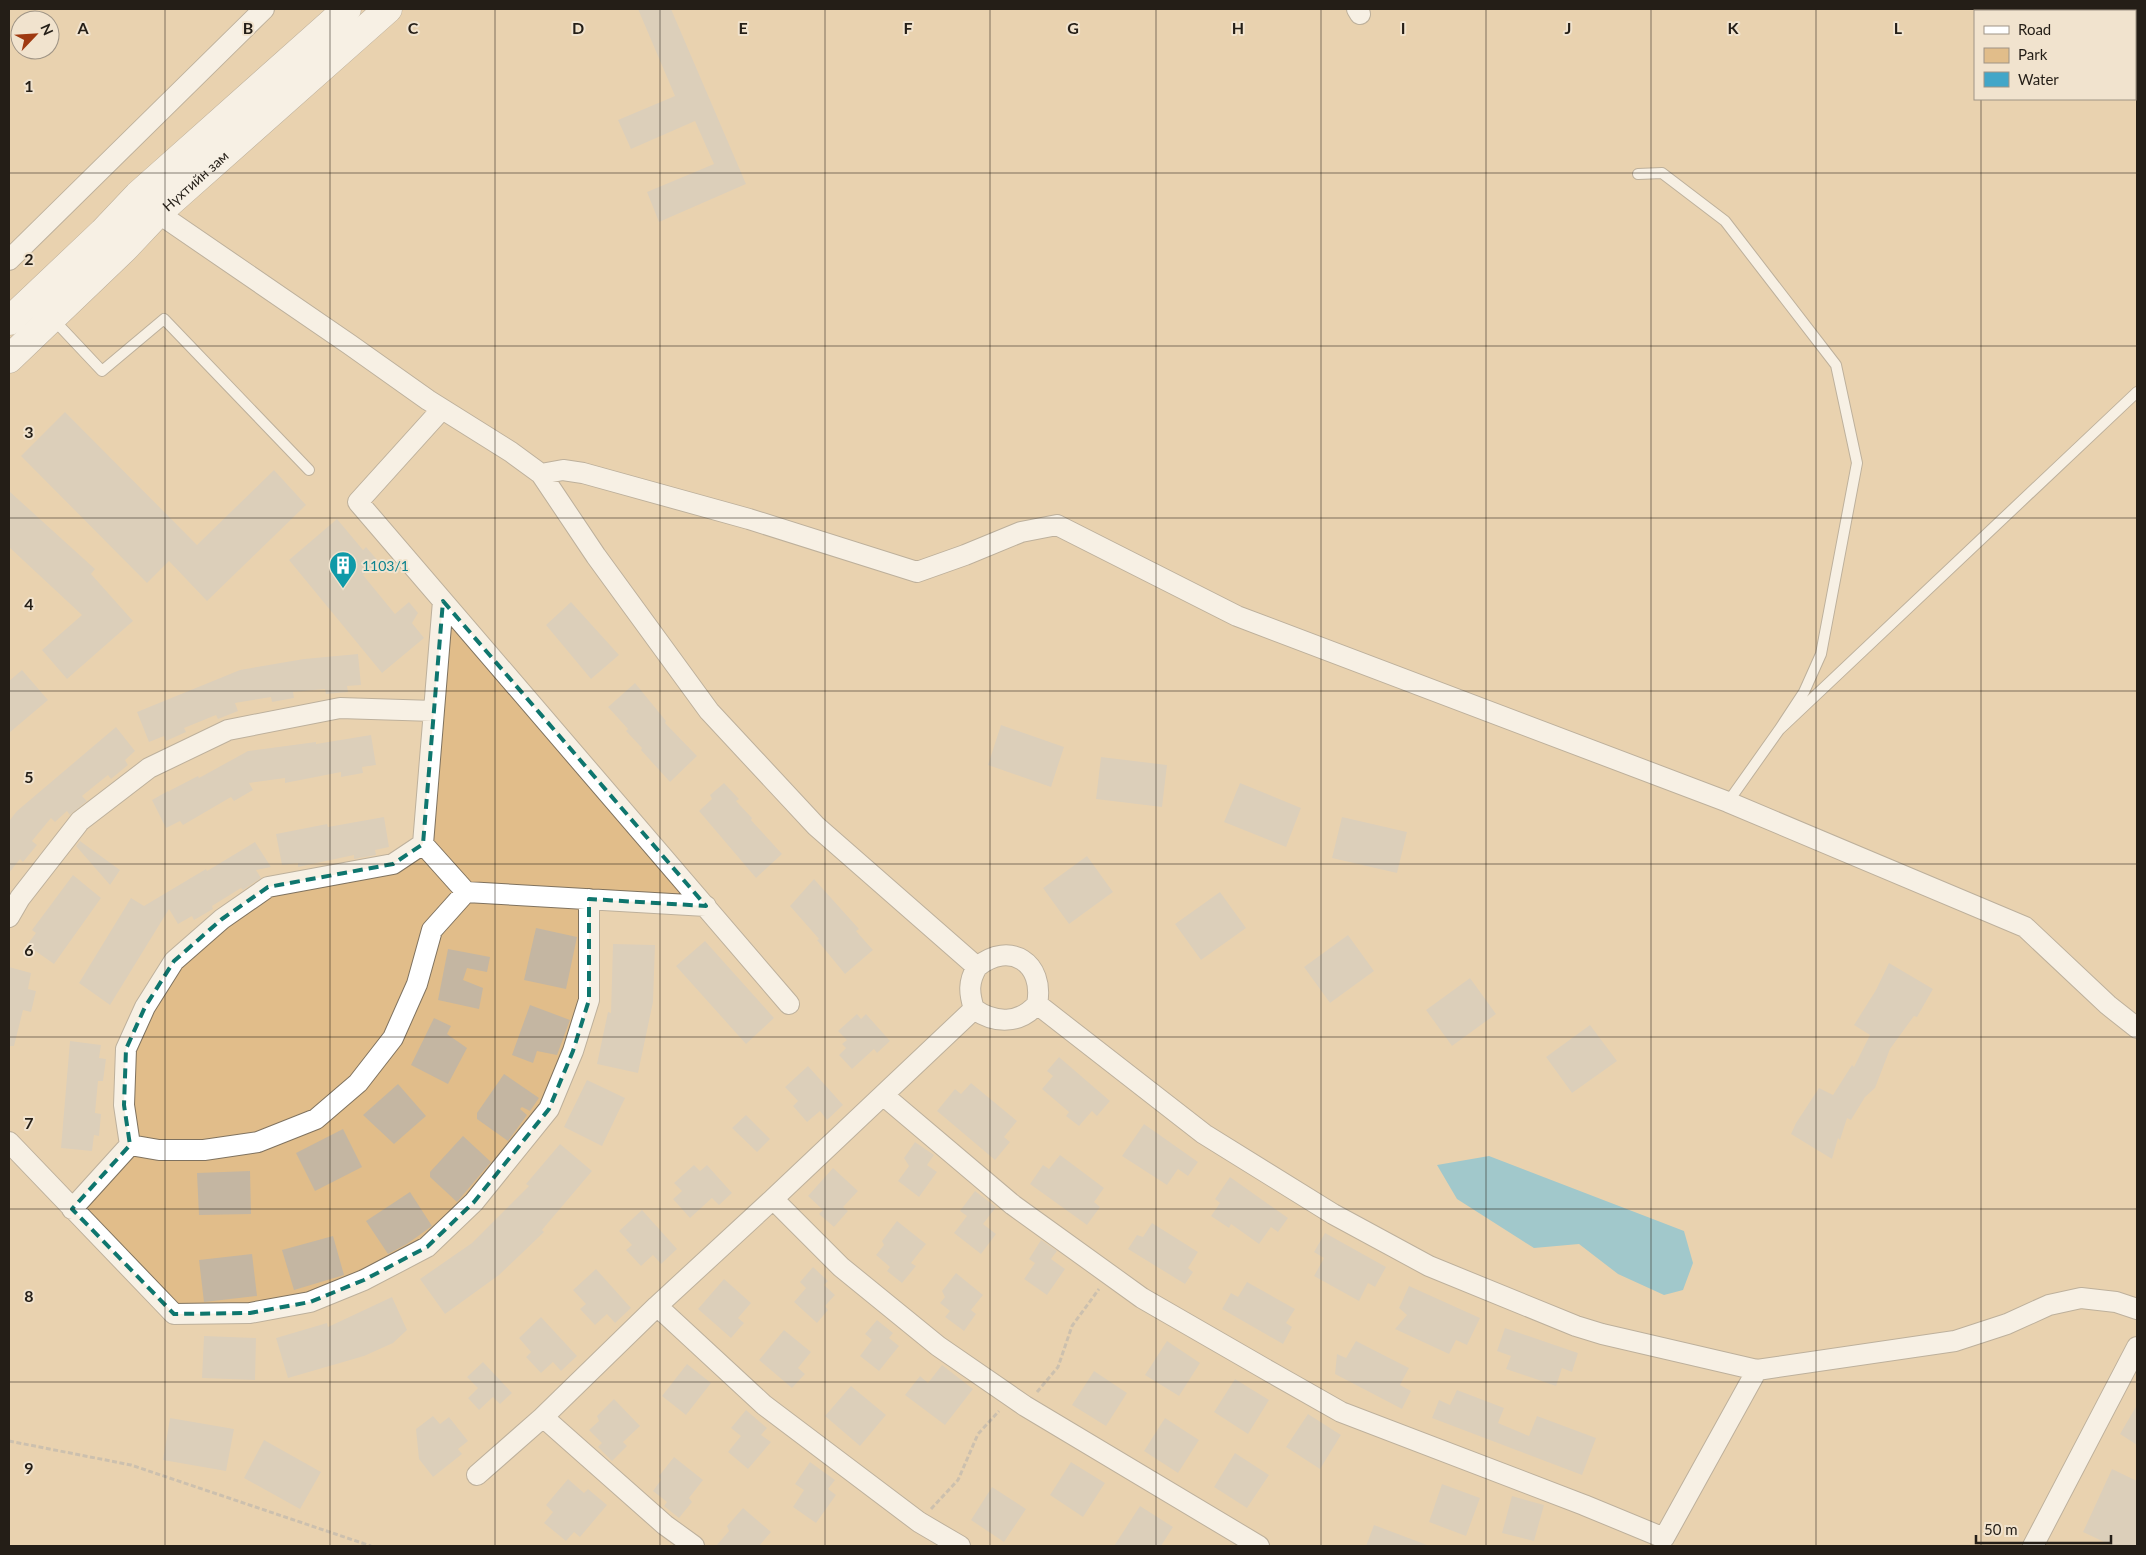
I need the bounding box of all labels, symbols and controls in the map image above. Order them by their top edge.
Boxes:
north arrow [10,10,60,60]
legend [1974,10,2136,100]
text: A [76,18,89,37]
text: B [243,18,253,37]
text: C [408,18,419,37]
text: D [572,18,584,37]
text: E [738,18,748,37]
text: F [903,18,913,37]
text: G [1067,18,1079,37]
text: H [1232,18,1244,37]
text: I [1401,18,1405,37]
text: J [1565,18,1571,37]
text: K [1728,18,1740,37]
text: L [1894,18,1903,37]
text: Road [2018,20,2051,38]
text: N [37,21,57,38]
text: Park [2018,45,2048,63]
text: Water [2018,70,2059,88]
text: 1 [24,76,34,95]
street label: Нүхтийн зам [158,147,231,214]
text: 2 [24,249,34,268]
text: 3 [24,422,34,441]
building icon: 1103/1 [328,550,358,589]
place label: 1103/1 [362,557,409,574]
text: 4 [24,594,34,613]
text: 5 [24,767,34,786]
text: 6 [24,940,34,959]
text: 7 [24,1113,34,1132]
text: 8 [24,1286,34,1305]
text: 9 [24,1458,34,1477]
scale bar [1976,1512,2111,1544]
text: 50 m [1984,1520,2018,1538]

